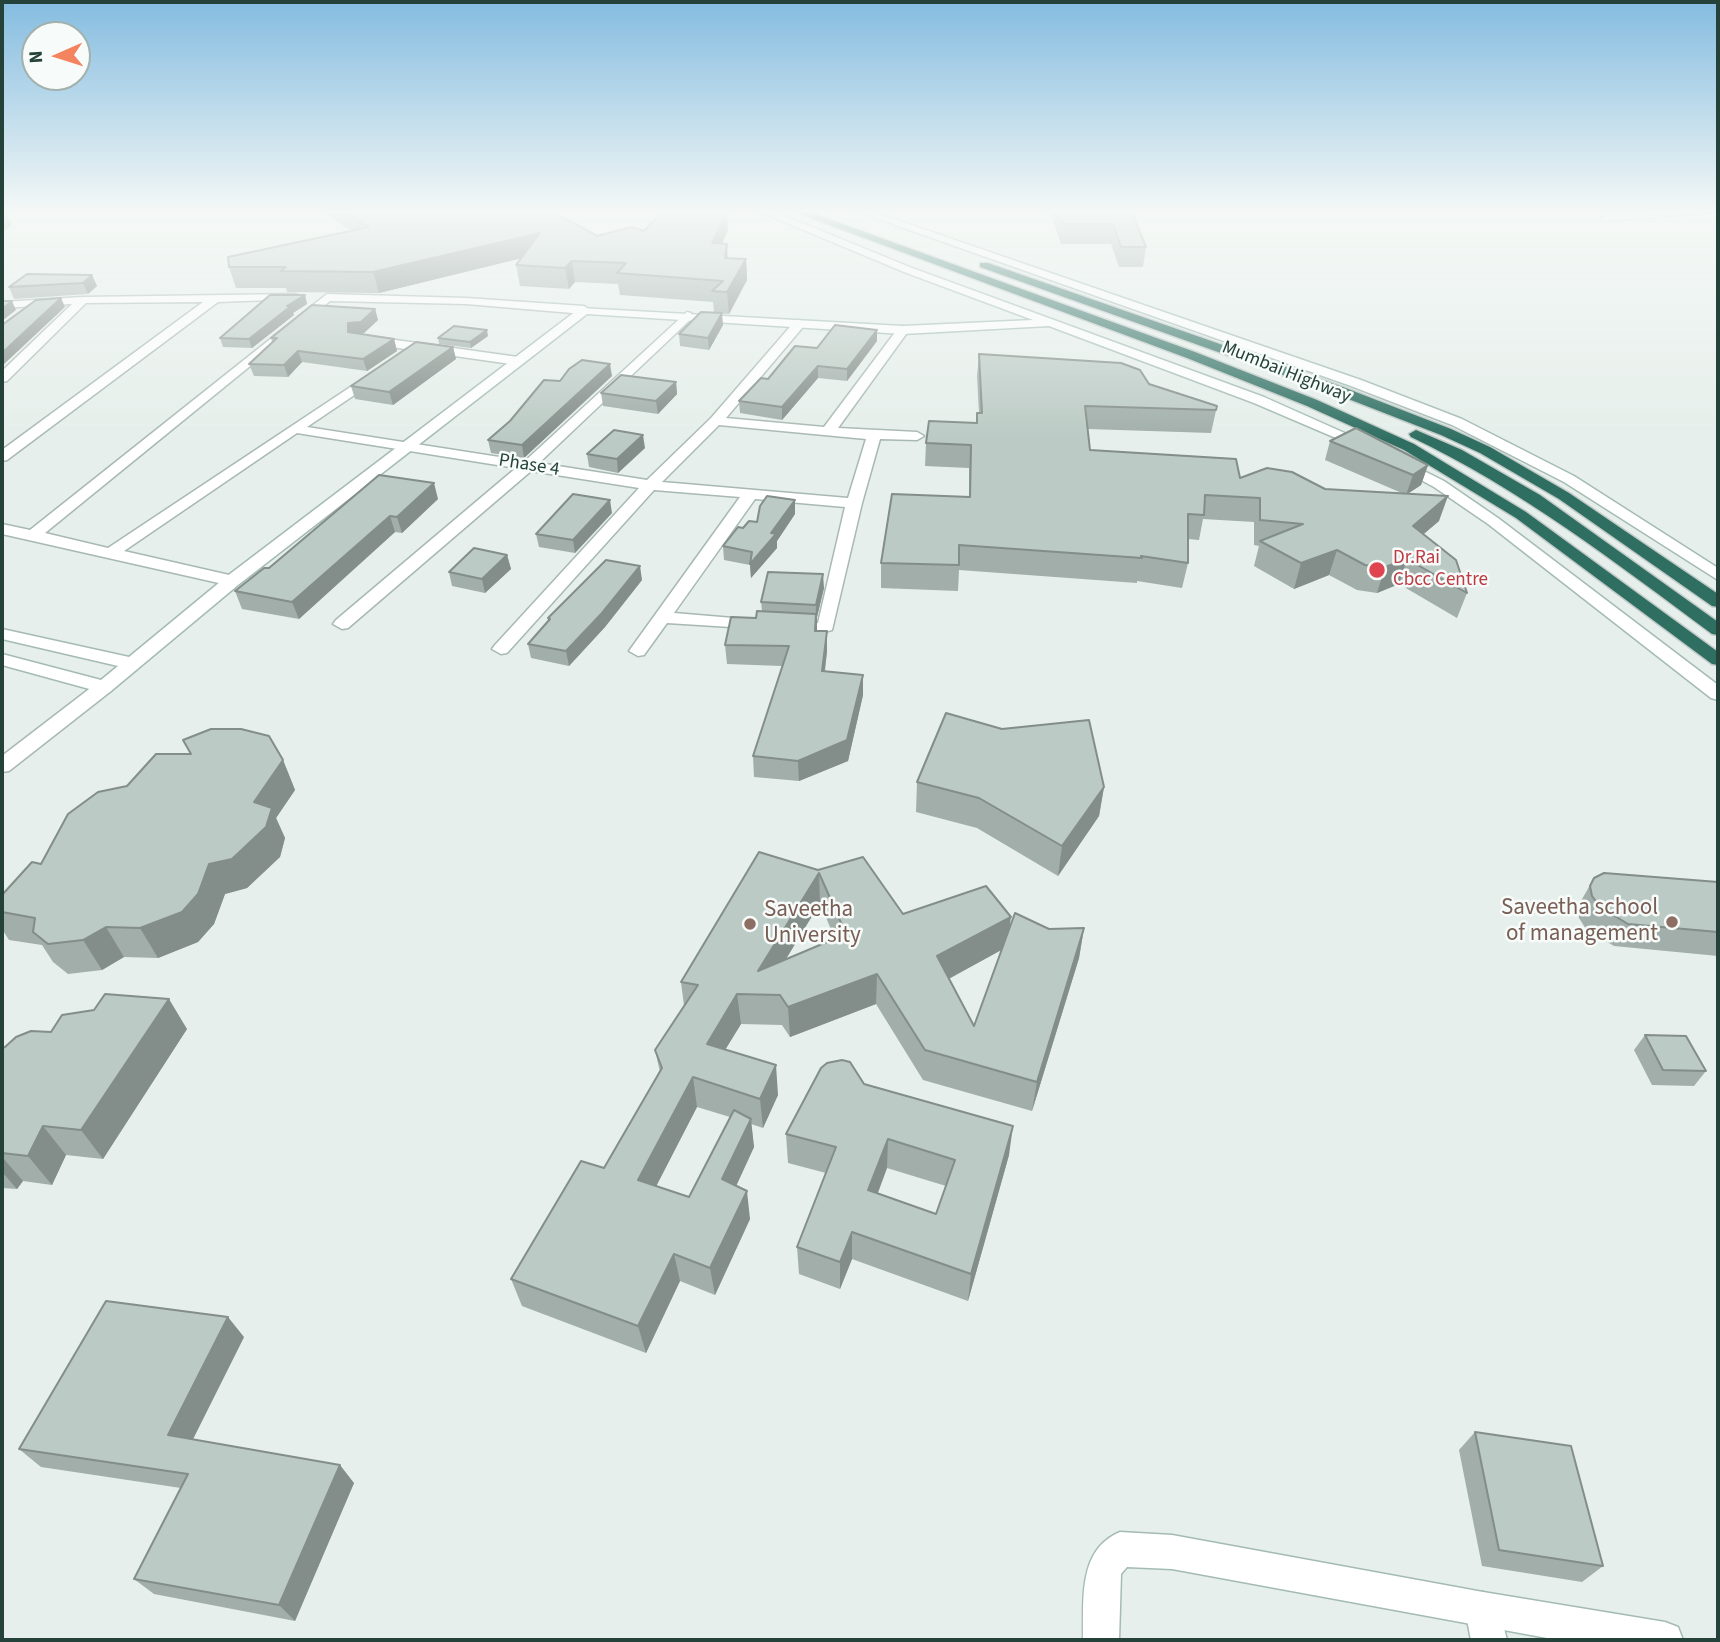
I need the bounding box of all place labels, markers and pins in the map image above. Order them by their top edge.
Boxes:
place label: Dr.Rai Cbcc Centre [1393,548,1488,592]
marker: Dr.Rai Cbcc Centre [1367,560,1387,580]
place label: Saveetha school of management [1501,895,1658,949]
place label: Saveetha University [764,897,861,951]
marker: Saveetha school of management [1664,914,1680,930]
marker: Saveetha University [742,916,758,932]

